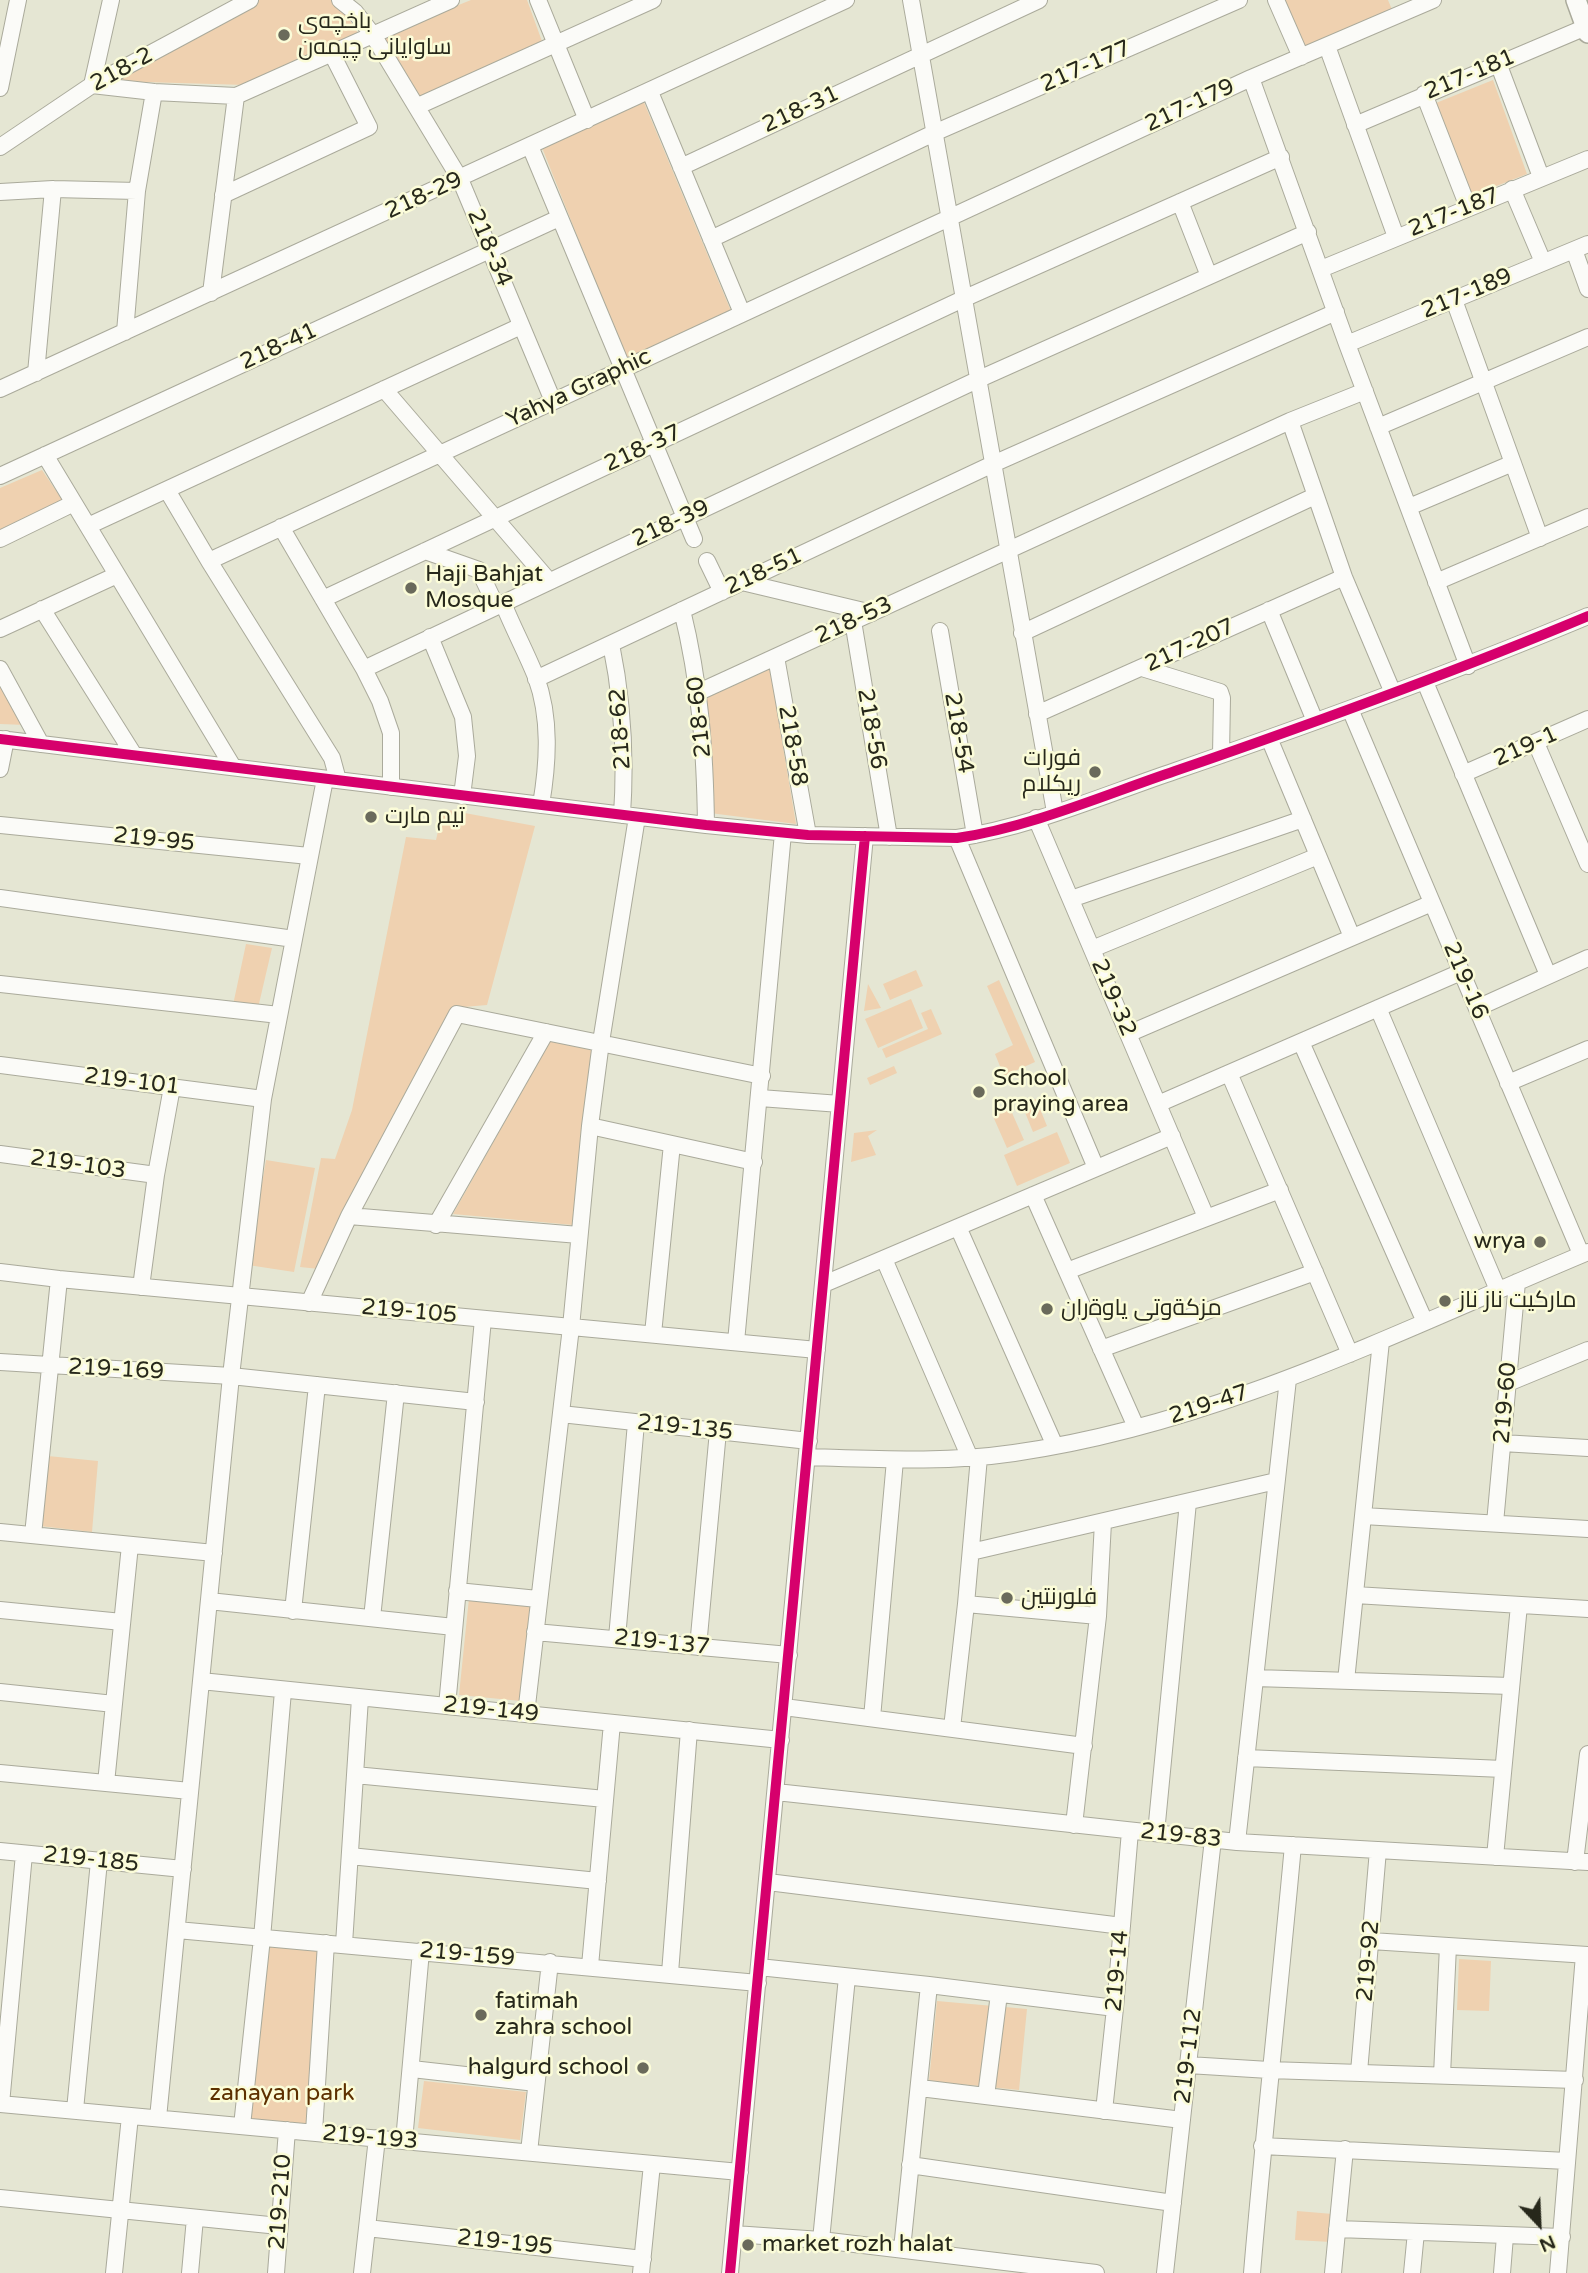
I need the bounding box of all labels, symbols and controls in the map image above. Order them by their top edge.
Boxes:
place label: باخچه‌ی ساوایانی چیمه‌ن [298,8,452,62]
marker: باخچه‌ی ساوایانی چیمه‌ن [276,27,292,43]
street label: 217-177 [1037,35,1135,99]
street label: 218-2 [86,42,158,98]
street label: 217-181 [1421,44,1519,106]
street label: 217-179 [1141,73,1239,139]
street label: 218-31 [758,80,844,140]
street label: 218-29 [381,166,467,226]
street label: 217-187 [1405,182,1503,244]
street label: 218-34 [460,205,518,291]
street label: 217-189 [1418,263,1516,325]
street label: 218-41 [236,317,322,377]
street label: Yahya Graphic [502,343,656,435]
street label: 218-37 [600,419,686,479]
street label: 218-39 [628,494,714,554]
street label: 218-51 [721,542,807,602]
place label: Haji Bahjat Mosque [425,561,543,615]
marker: Haji Bahjat Mosque [403,580,419,596]
street label: 218-53 [811,591,897,651]
street label: 217-207 [1141,613,1239,679]
street label: 218-60 [682,675,718,759]
street label: 218-56 [850,686,892,772]
street label: 218-62 [604,687,638,771]
street label: 218-54 [937,690,979,776]
street label: 218-58 [771,703,813,789]
street label: 219-1 [1490,721,1562,773]
place label: فورات ريکلام [1022,745,1081,799]
marker: فورات ريکلام [1087,764,1103,780]
place label: تيم مارت [385,803,465,831]
marker: تيم مارت [363,809,379,825]
street label: 219-95 [112,822,196,858]
street label: 219-16 [1436,938,1494,1024]
street label: 219-32 [1084,955,1142,1041]
street label: 219-101 [83,1062,181,1102]
place label: School praying area [993,1065,1129,1119]
marker: School praying area [971,1084,987,1100]
street label: 219-103 [29,1145,127,1185]
place label: wrya [1474,1228,1526,1256]
marker: wrya [1532,1234,1548,1250]
place label: ماركيت ناز ناز [1459,1287,1576,1315]
marker: ماركيت ناز ناز [1437,1293,1453,1309]
street label: 219-105 [360,1294,458,1330]
place label: مزكةوتى ياوةران [1061,1295,1222,1323]
marker: مزكةوتى ياوةران [1039,1301,1055,1317]
street label: 219-169 [67,1354,165,1386]
street label: 219-60 [1489,1361,1523,1445]
street label: 219-47 [1166,1379,1252,1431]
street label: 219-135 [636,1409,734,1447]
place label: فلورنتين [1021,1584,1097,1612]
marker: فلورنتين [999,1590,1015,1606]
street label: 219-137 [613,1624,711,1662]
street label: 219-149 [442,1691,540,1729]
street label: 219-83 [1139,1818,1223,1854]
street label: 219-185 [42,1841,140,1879]
street label: 219-92 [1352,1919,1386,2003]
street label: 219-14 [1101,1929,1135,2013]
street label: 219-159 [418,1937,516,1973]
place label: fatimah zahra school [495,1988,632,2042]
marker: fatimah zahra school [473,2007,489,2023]
street label: 219-112 [1169,2007,1209,2105]
place label: halgurd school [468,2054,629,2082]
marker: halgurd school [635,2060,651,2076]
park label: zanayan park [209,2080,355,2108]
street label: 219-193 [321,2120,419,2156]
street label: 219-210 [264,2153,298,2251]
north arrow [1504,2189,1574,2259]
street label: 219-195 [456,2224,554,2262]
text: N [1536,2230,1559,2256]
place label: market rozh halat [762,2231,953,2259]
marker: market rozh halat [740,2237,756,2253]

